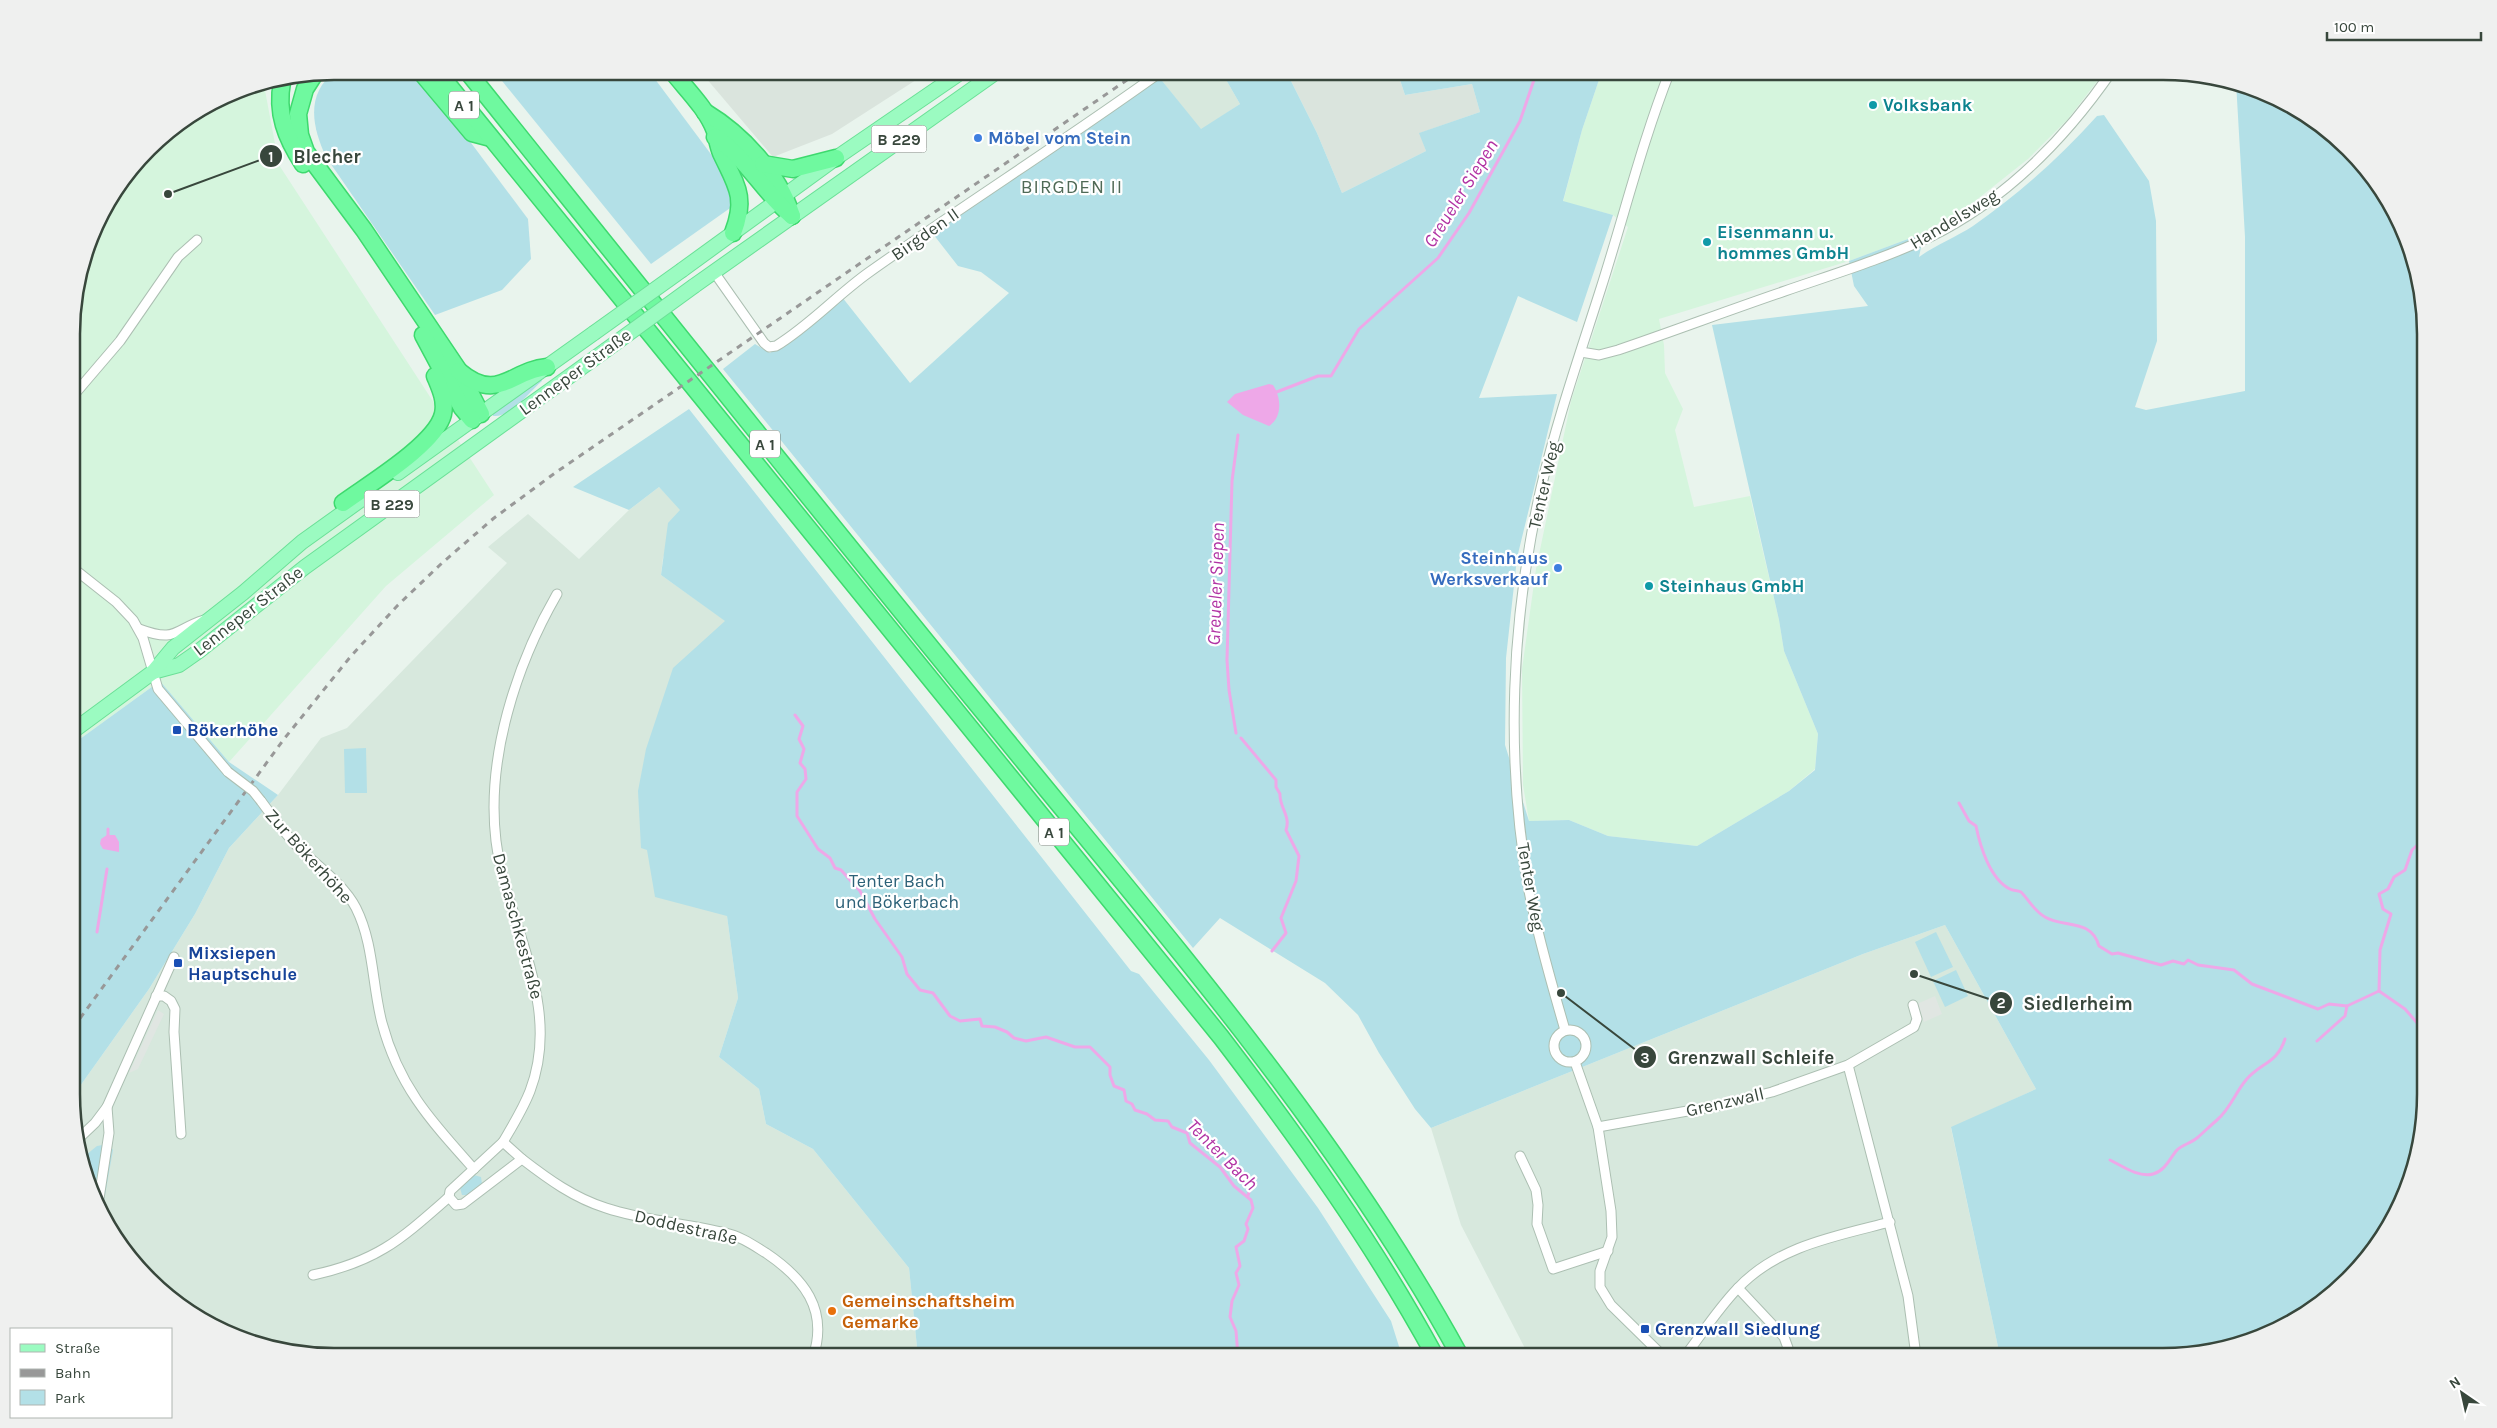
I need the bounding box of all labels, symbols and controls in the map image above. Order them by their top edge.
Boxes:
scale bar [2327,10,2481,42]
text: 100 m [2334,18,2374,36]
road number: A 1 [449,92,479,118]
place label: Volksbank [1883,94,1973,116]
marker: Volksbank [1867,99,1879,111]
road number: B 229 [872,126,926,152]
place label: Möbel vom Stein [988,127,1131,149]
marker: Möbel vom Stein [972,132,984,144]
water label: Greueler Siepen [1419,135,1503,252]
callout: Blecher [258,139,371,173]
text: Blecher [293,146,361,168]
text: 1 [268,148,274,166]
district label: BIRGDEN II [1021,176,1123,198]
street label: Handelsweg [1906,184,2002,254]
street label: Birgden II [887,203,963,265]
place label: Eisenmann u. hommes GmbH [1717,221,1849,264]
marker: Eisenmann u. hommes GmbH [1701,236,1713,248]
street label: Lenneper Straße [515,324,635,420]
road number: A 1 [750,430,780,458]
street label: Tenter Weg [1523,439,1565,531]
road number: B 229 [364,490,420,518]
water label: Greueler Siepen [1203,522,1229,646]
place label: Steinhaus Werksverkauf [1430,547,1548,590]
street label: Lenneper Straße [189,561,307,661]
marker: Steinhaus Werksverkauf [1552,562,1564,574]
place label: Steinhaus GmbH [1659,575,1804,597]
marker: Steinhaus GmbH [1643,580,1655,592]
place label: Bökerhöhe [187,719,278,741]
marker: Bökerhöhe [171,724,183,736]
street label: Zur Bökerhöhe [261,804,357,908]
road number: A 1 [1039,819,1069,846]
street label: Tenter Weg [1512,841,1550,933]
street label: Damaschkestraße [488,850,548,1002]
park label: Tenter Bach und Bökerbach [835,870,959,913]
place label: Mixsiepen Hauptschule [188,942,297,985]
marker: Mixsiepen Hauptschule [172,957,184,969]
callout: Siedlerheim [1988,986,2143,1020]
text: Siedlerheim [2023,993,2133,1015]
text: 2 [1996,994,2006,1012]
callout: Grenzwall Schleife [1633,1040,1845,1074]
text: Grenzwall Schleife [1668,1047,1834,1069]
text: 3 [1640,1049,1650,1067]
street label: Grenzwall [1684,1082,1766,1122]
water label: Tenter Bach [1182,1115,1262,1195]
street label: Doddestraße [632,1204,740,1250]
place label: Gemeinschaftsheim Gemarke [842,1290,1015,1333]
marker: Gemeinschaftsheim Gemarke [826,1305,838,1317]
place label: Grenzwall Siedlung [1655,1318,1821,1340]
marker: Grenzwall Siedlung [1639,1323,1651,1335]
legend [10,1328,172,1418]
text: Straße [55,1339,100,1357]
text: Bahn [55,1364,91,1382]
north arrow [2437,1368,2487,1418]
text: N [2446,1373,2464,1392]
text: Park [55,1389,85,1407]

